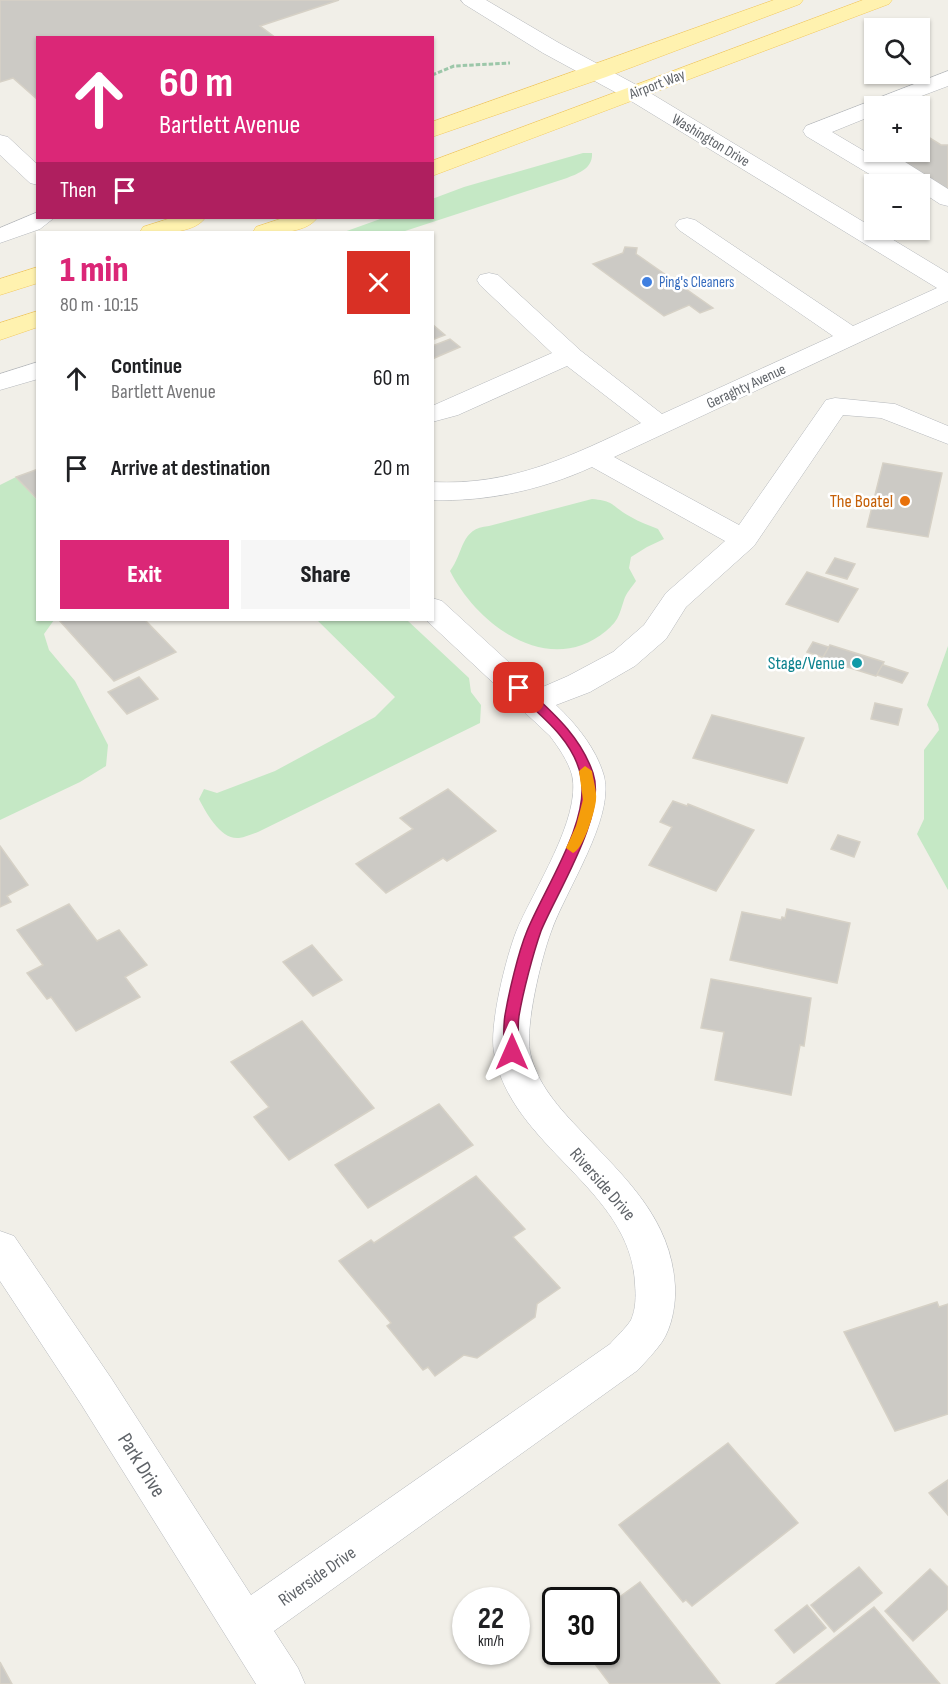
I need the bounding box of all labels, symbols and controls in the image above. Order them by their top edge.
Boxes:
map controls [864,18,930,240]
button: search [864,18,930,84]
text: 60 m [159,58,233,109]
icon: ahead [60,60,138,138]
street label: Airport Way [626,65,688,104]
button: + [864,96,930,162]
text: Bartlett Avenue [159,109,300,141]
street label: Washington Drive [668,110,753,171]
icon: arrive [108,174,141,207]
button: − [864,174,930,240]
text: Then [60,177,96,204]
text: 1 min [60,249,128,292]
button: close [347,251,410,314]
place label: Ping's Cleaners [659,273,734,292]
marker: Ping's Cleaners [640,275,654,289]
text: 80 m · 10:15 [60,293,139,317]
text: Continue [111,353,182,380]
street label: Geraghty Avenue [704,360,789,413]
icon: ahead [60,362,93,395]
text: 60 m [373,365,410,392]
text: Bartlett Avenue [111,380,216,404]
icon: arrive [60,452,93,485]
text: Arrive at destination [111,455,270,482]
text: 20 m [374,455,410,482]
place label: The Boatel [830,491,893,512]
marker: The Boatel [898,494,912,508]
button: Exit [60,540,229,609]
button: Share [241,540,410,609]
place label: Stage/Venue [768,653,845,674]
marker: Stage/Venue [850,656,864,670]
pin [493,662,544,713]
icon: arrive [502,671,535,704]
position arrow [480,1020,544,1084]
street label: Riverside Drive [565,1144,640,1225]
street label: Park Drive [112,1429,171,1502]
street label: Riverside Drive [275,1542,360,1611]
speed limit sign: 30 [542,1587,620,1665]
text: 22 [478,1601,504,1637]
text: km/h [478,1632,504,1651]

